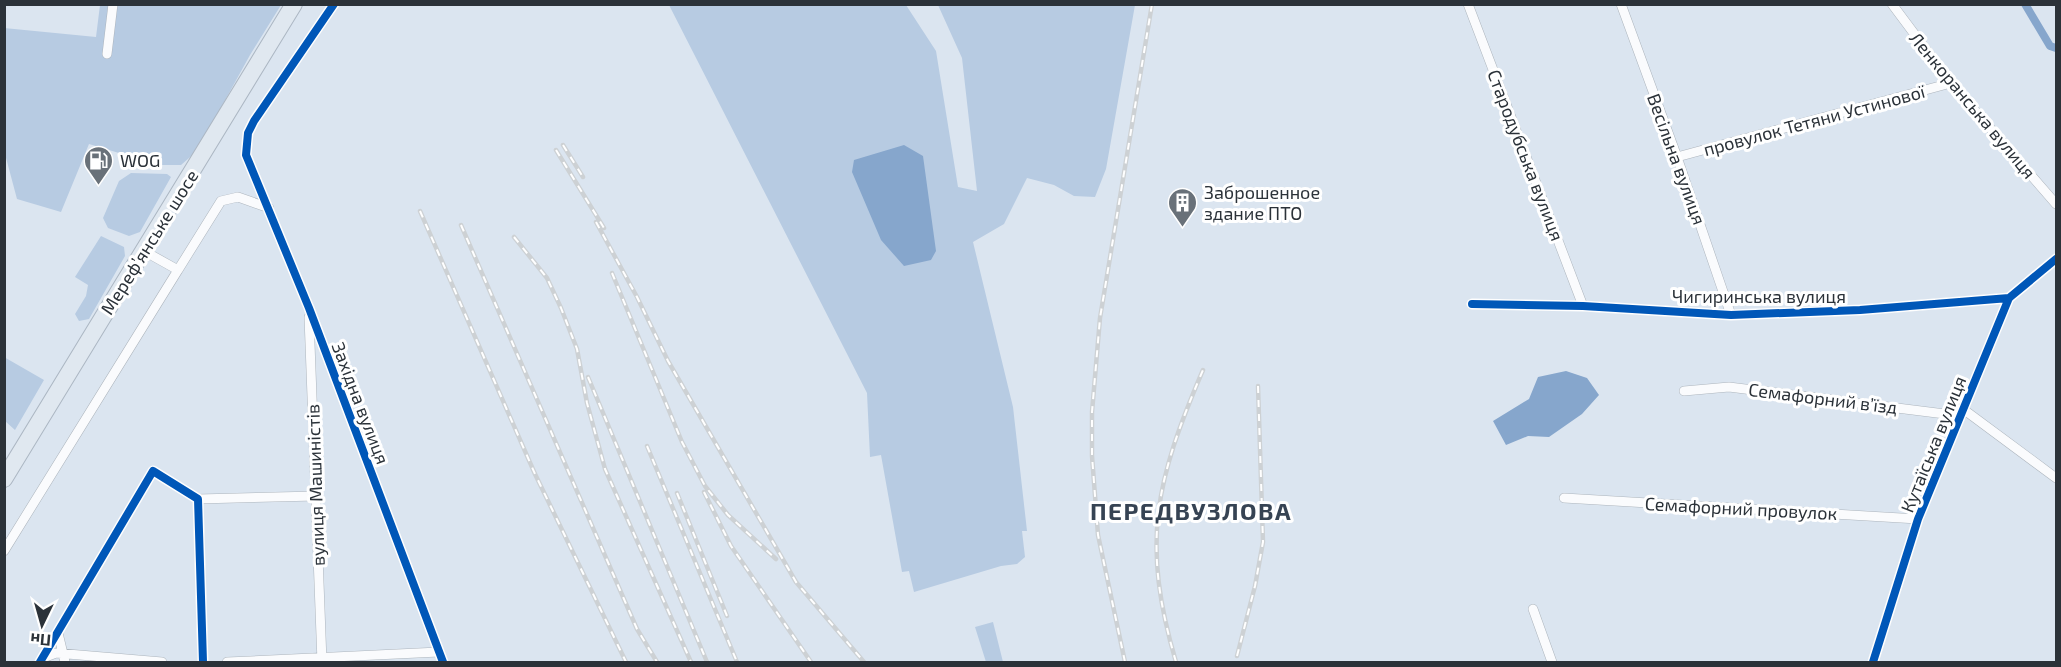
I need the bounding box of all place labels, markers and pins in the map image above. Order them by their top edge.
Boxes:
fuel station icon: WOG [83,144,115,186]
place label: WOG [120,149,160,171]
place label: Заброшенное здание ПТО [1204,181,1320,224]
building icon: Заброшенное здание ПТО [1167,186,1199,228]

